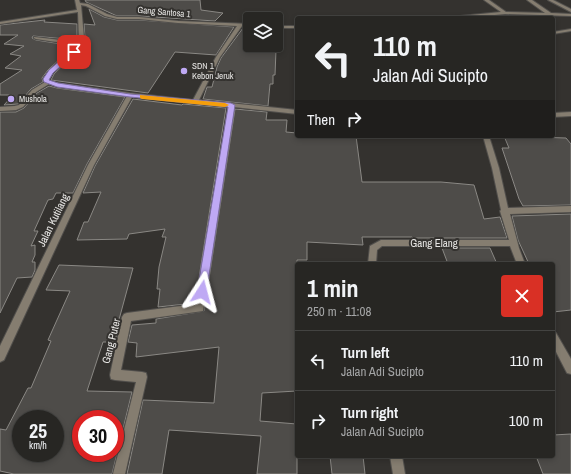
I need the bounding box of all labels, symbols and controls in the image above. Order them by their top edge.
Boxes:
street label: Gang Santosa 1 [137,4,191,20]
map controls [243,12,283,52]
button: layers [243,12,283,52]
text: 110 m [373,27,437,65]
icon: left [307,32,359,84]
pin [57,35,91,69]
icon: arrive [63,41,85,63]
place label: SDN 1 Kebon Jeruk [192,60,234,82]
text: Jalan Adi Sucipto [373,63,488,88]
marker: SDN 1 Kebon Jeruk [179,66,189,76]
place label: Mushola [19,93,47,105]
marker: Mushola [6,94,16,104]
icon: right [343,108,365,130]
text: Then [307,109,335,130]
street label: Jalan Kutilang [34,191,72,249]
street label: Gang Elang [410,236,458,250]
position arrow [181,271,223,313]
text: 1 min [307,272,358,304]
button: close [501,275,543,317]
text: 250 m · 11:08 [307,303,371,320]
street label: Gang Puter [99,317,123,365]
text: Turn left [341,342,389,363]
icon: left [307,350,329,372]
text: 110 m [510,350,543,371]
text: Jalan Adi Sucipto [341,363,424,380]
text: Turn right [341,402,398,423]
speed limit sign: 30 [72,410,124,462]
icon: right [307,410,329,432]
text: 100 m [509,410,543,431]
text: 25 [29,417,47,444]
text: Jalan Adi Sucipto [341,423,424,440]
text: km/h [29,439,47,452]

